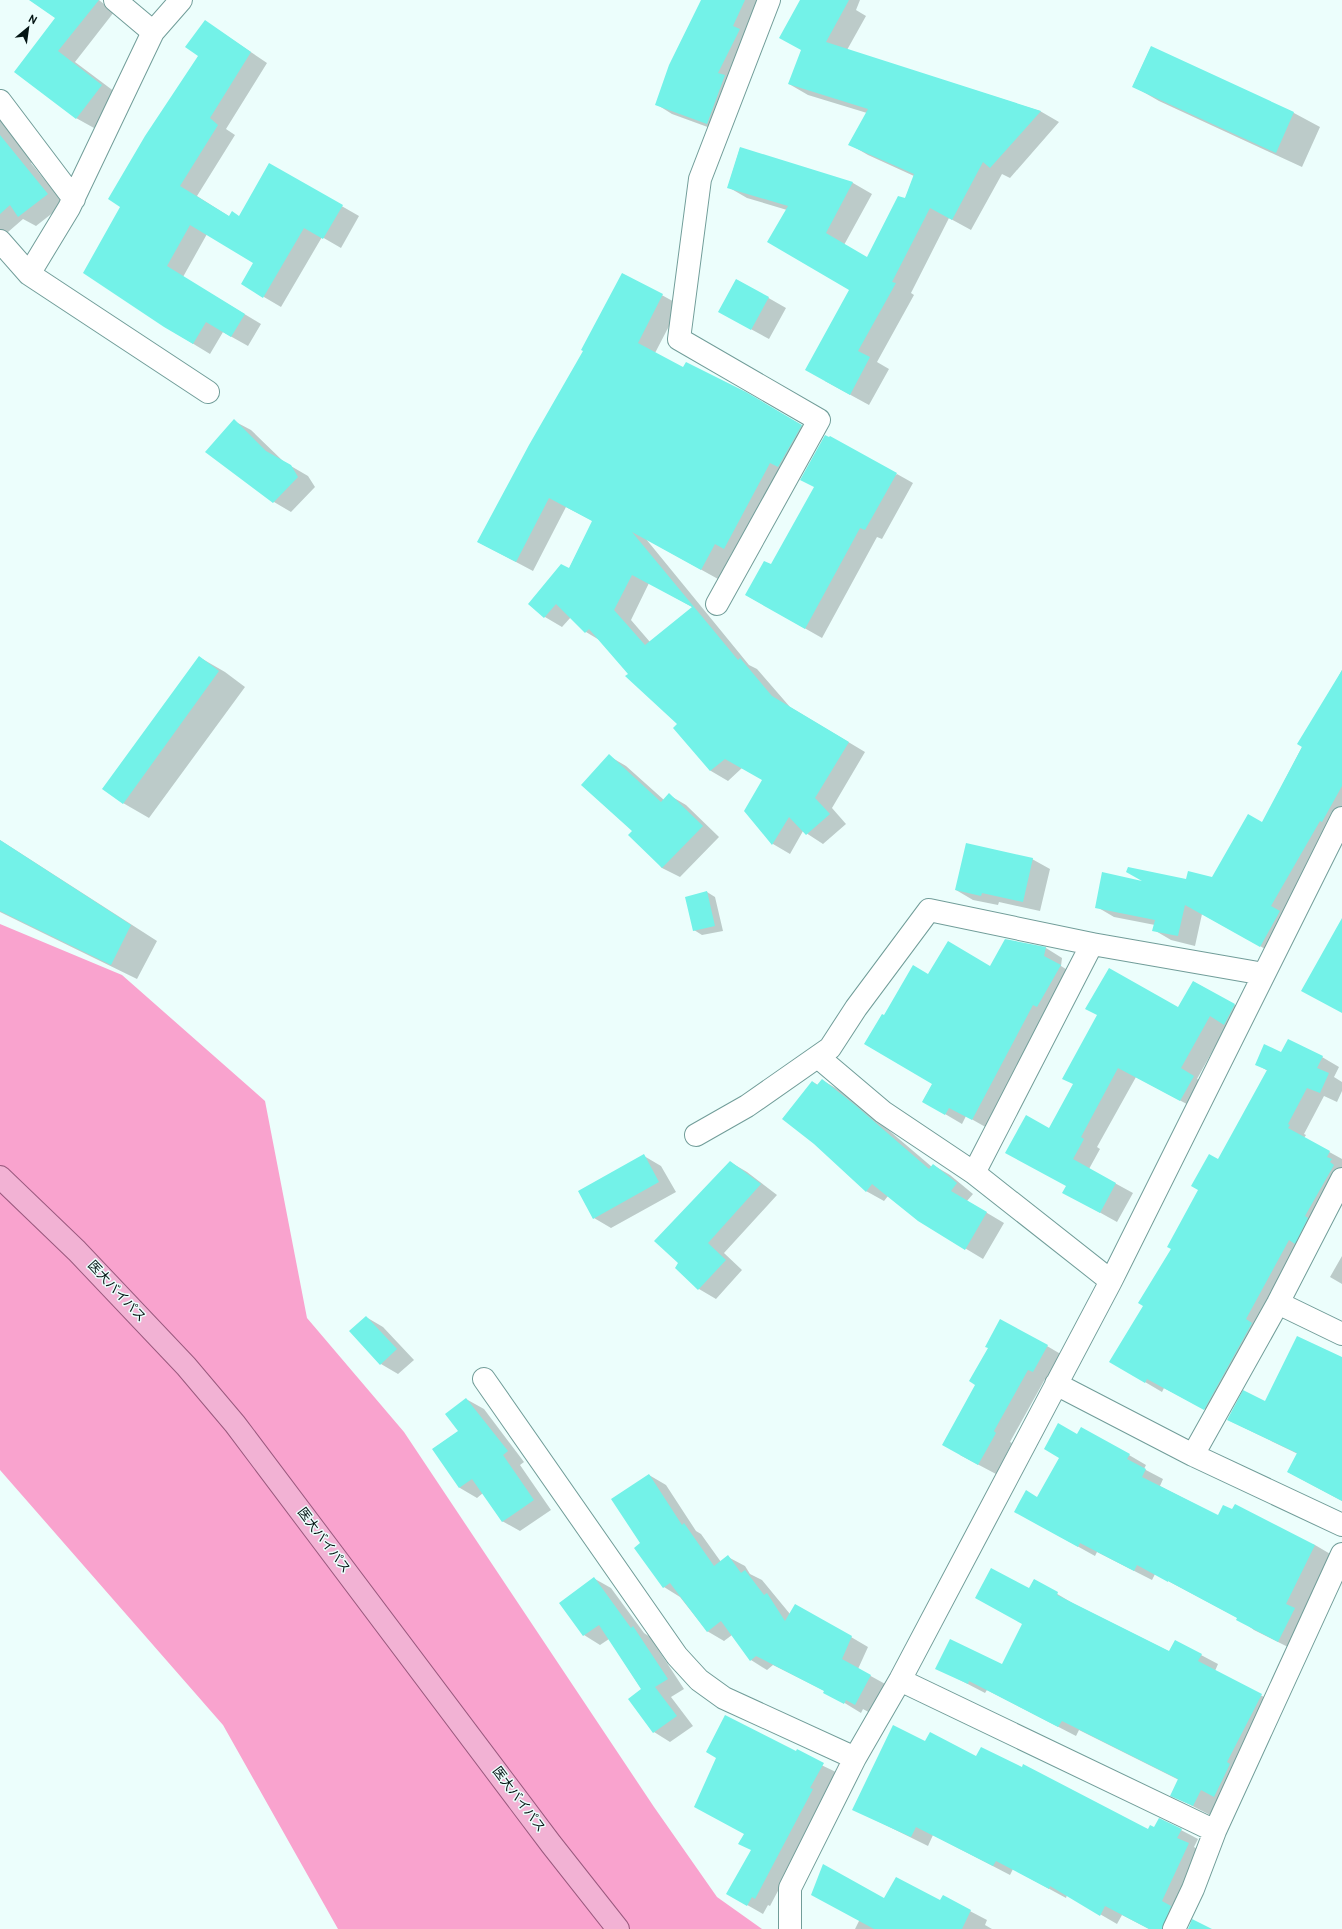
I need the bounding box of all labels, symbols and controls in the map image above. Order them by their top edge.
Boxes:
north arrow [8,8,48,48]
text: N [26,12,39,28]
street label: 医大バイパス [84,1258,148,1326]
street label: 医大バイパス [293,1505,353,1577]
street label: 医大バイパス [488,1764,548,1836]

